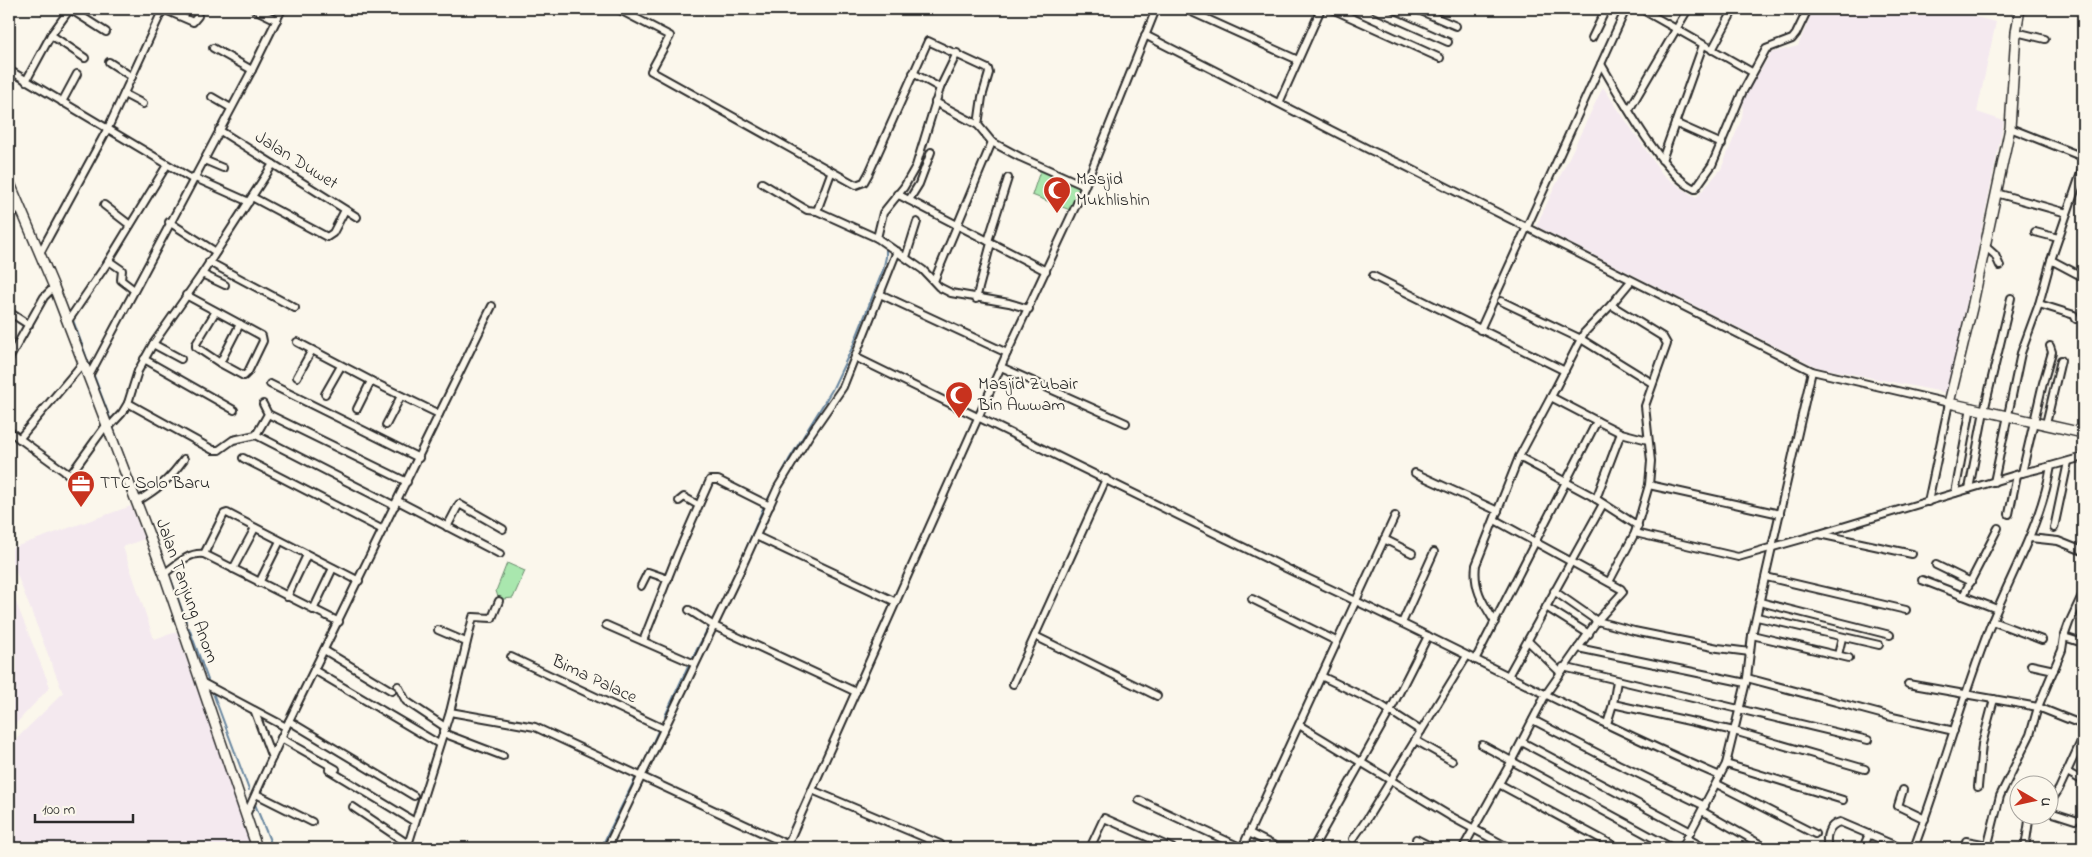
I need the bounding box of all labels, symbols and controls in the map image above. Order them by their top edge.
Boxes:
street label: Jalan Duwet [249,125,343,197]
place label: Masjid Mukhlishin [1076,167,1150,214]
mosque icon: Masjid Mukhlishin [1042,175,1072,214]
place label: Masjid Zubair Bin Awwam [977,372,1078,419]
mosque icon: Masjid Zubair Bin Awwam [944,380,974,419]
office icon: TTC Solo Baru [66,469,96,508]
place label: TTC Solo Baru [100,471,210,497]
street label: Jalan Tanjung Anom [147,515,224,667]
street label: Bima Palace [546,648,642,711]
north arrow [2010,774,2060,824]
scale bar [35,792,132,824]
text: U [2034,796,2056,808]
text: 100 m [42,799,75,821]

